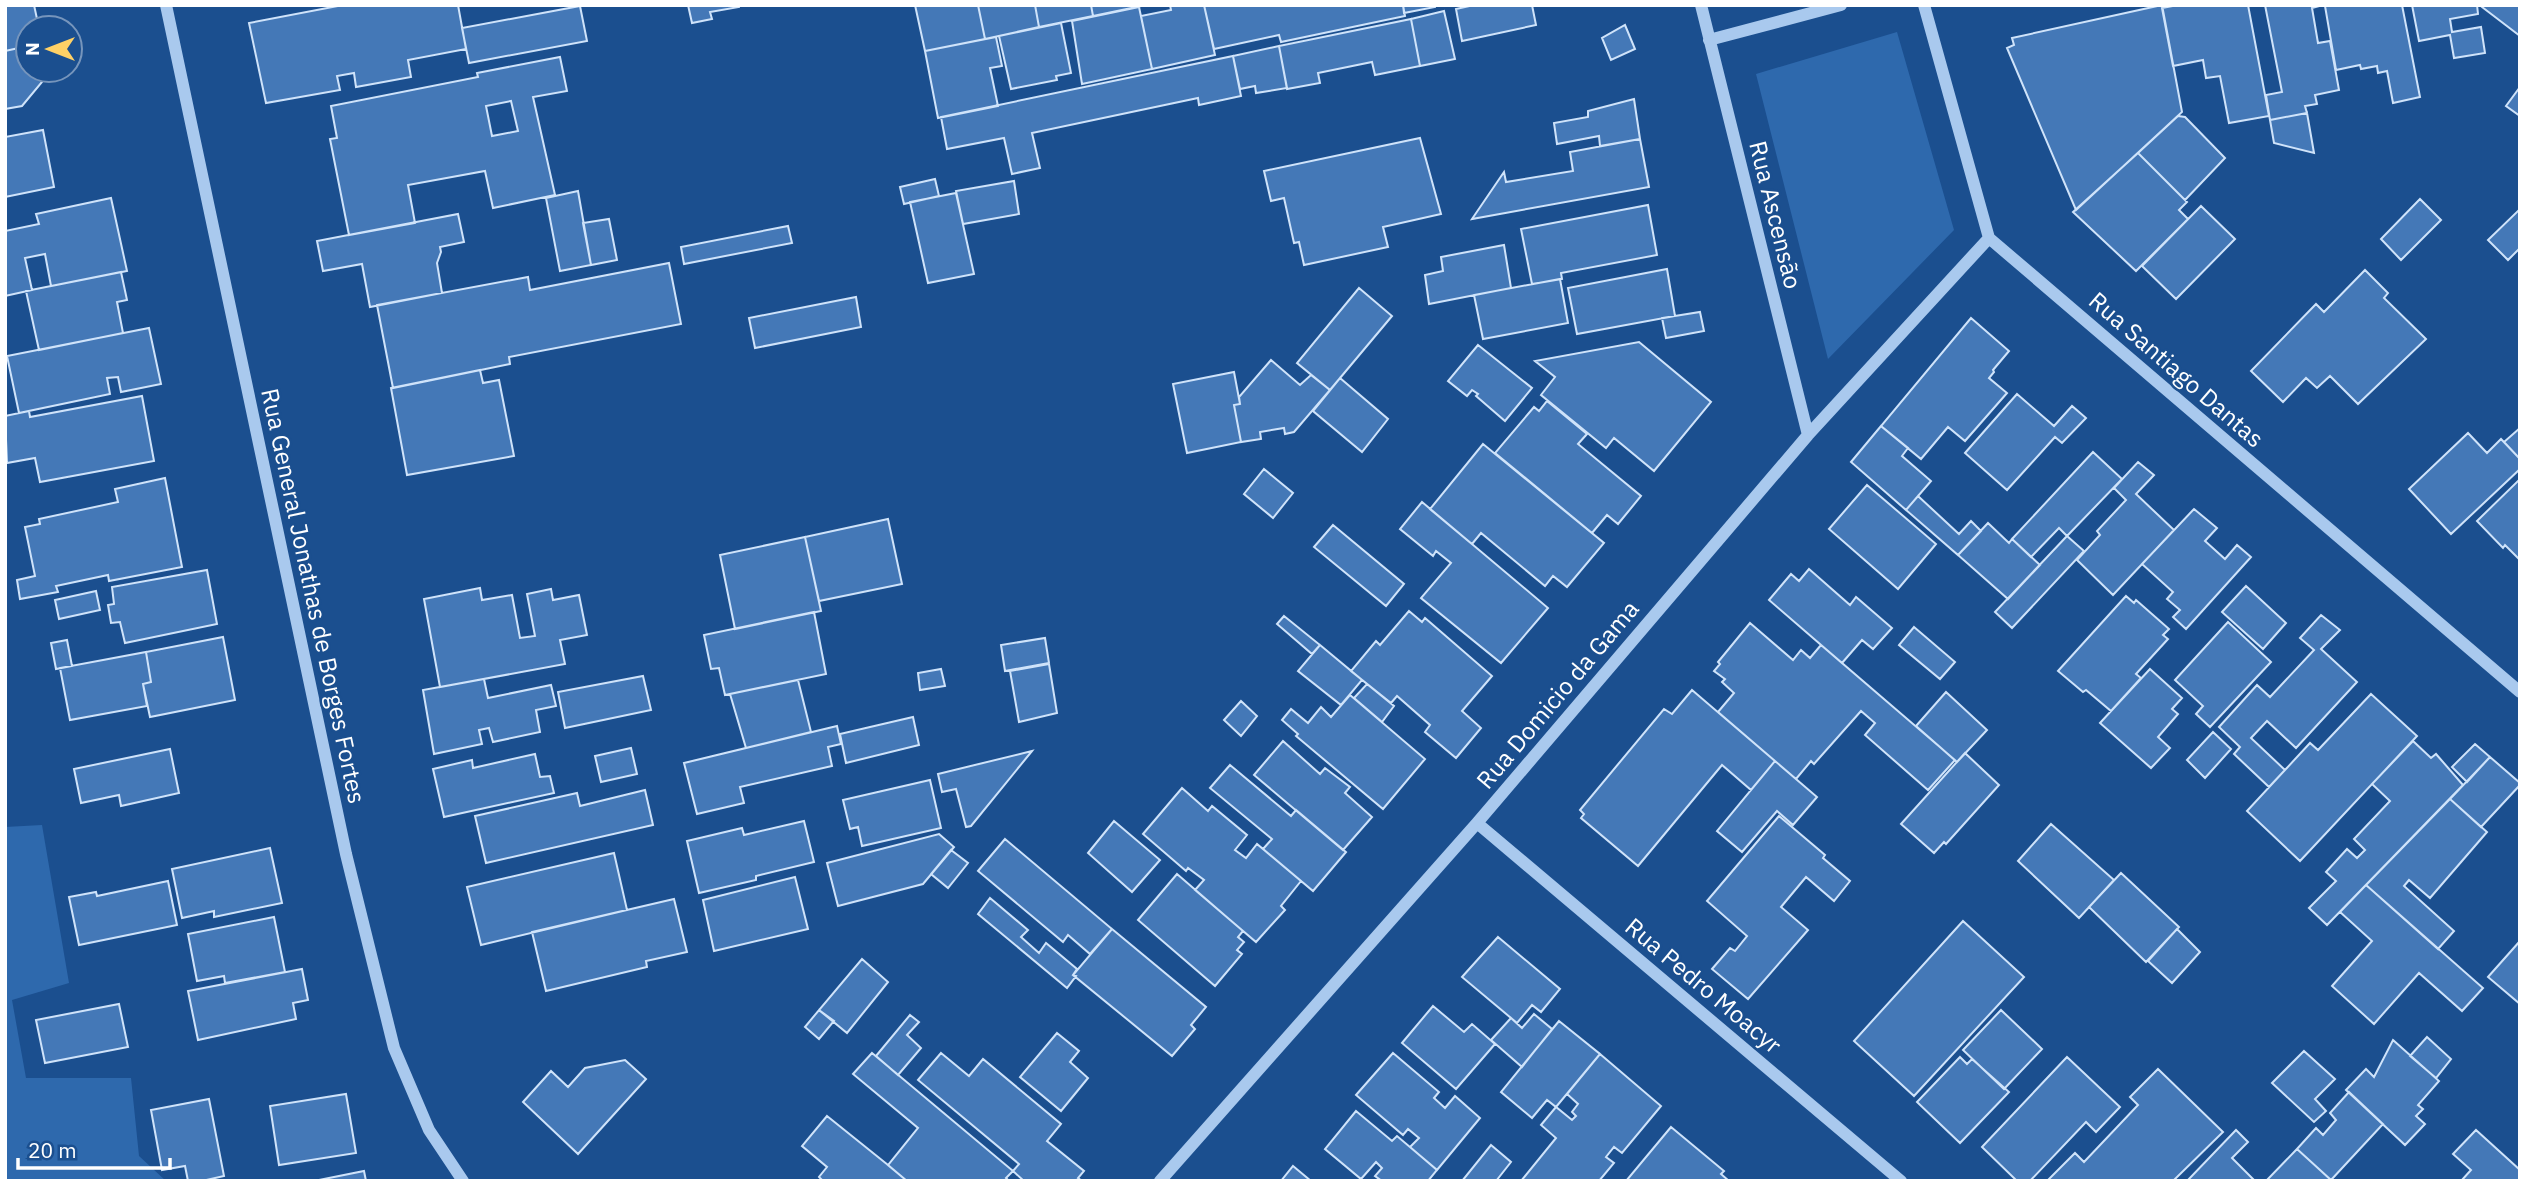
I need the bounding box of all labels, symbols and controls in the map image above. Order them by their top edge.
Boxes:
north arrow [14,14,84,84]
text: N [20,42,44,56]
street label: Rua Ascensão [1742,138,1810,292]
street label: Rua Santiago Dantas [2082,284,2271,454]
street label: Rua General Jonathas de Borges Fortes [254,385,374,806]
street label: Rua Domicio da Gama [1469,593,1646,795]
street label: Rua Pedro Moacyr [1619,910,1789,1060]
scale bar [18,1126,170,1170]
text: 20 m [28,1136,77,1164]

